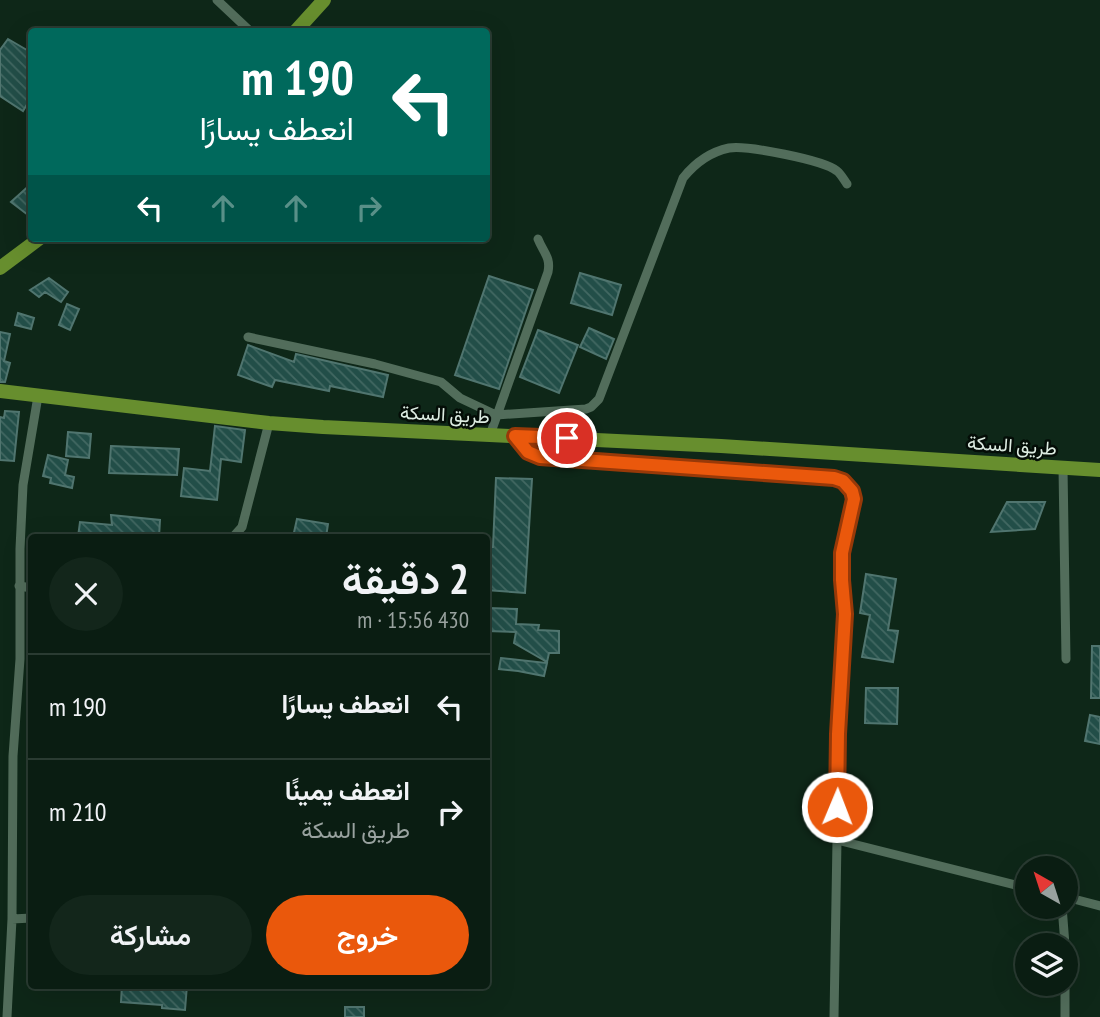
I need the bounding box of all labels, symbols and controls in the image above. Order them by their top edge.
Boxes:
text: 190 m [241,45,354,109]
icon: left [378,56,469,147]
text: انعطف يسارًا [199,107,354,149]
icon: left [131,189,169,227]
icon: ahead [204,189,242,227]
icon: ahead [277,189,315,227]
icon: right [350,189,388,227]
street label: طريق السكة [400,400,490,428]
pin [537,408,597,468]
icon: arrive [548,419,586,457]
street label: طريق السكة [966,430,1058,460]
text: 2 دقيقة [342,551,469,606]
button: close [49,557,123,631]
text: 430 m · 15:56 [357,605,469,634]
text: انعطف يسارًا [282,687,410,720]
icon: left [431,688,469,726]
text: 190 m [49,690,107,723]
position arrow [800,770,874,844]
text: انعطف يمينًا [285,774,410,807]
icon: right [431,793,469,831]
text: 210 m [49,795,107,828]
text: طريق السكة [301,815,410,844]
north arrow [1015,856,1078,919]
map controls [1015,856,1078,996]
button: مشاركة [49,895,252,975]
button: خروج [266,895,469,975]
button: layers [1015,933,1078,996]

